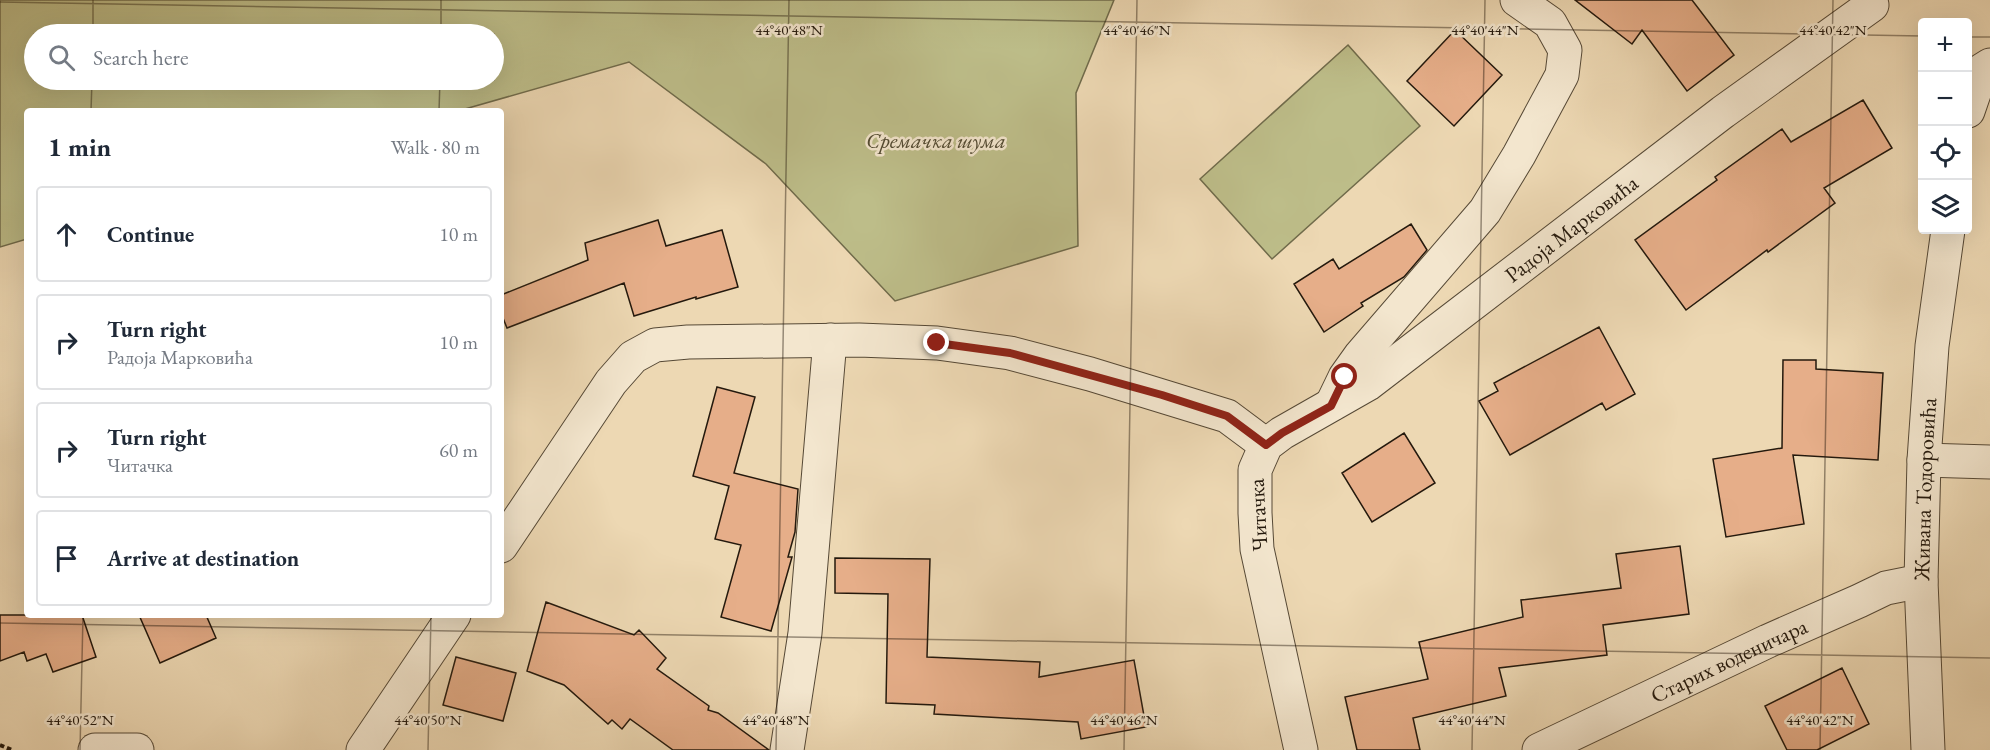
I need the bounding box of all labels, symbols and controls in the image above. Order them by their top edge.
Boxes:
map controls [1918,18,1972,234]
button: + [1918,18,1972,72]
text: 44°40'48"N [755,20,823,39]
text: 44°40'46"N [1103,20,1171,39]
text: 44°40'44"N [1451,20,1519,39]
text: 44°40'42"N [1799,20,1867,39]
search box [24,24,504,90]
icon: search [45,41,78,74]
text: Search here [93,43,188,72]
button: − [1918,72,1972,126]
park label: Сремачка шума [866,126,1006,155]
button: locate [1918,126,1972,180]
text: 1 min [48,130,111,164]
text: Walk · 80 m [391,134,480,160]
street label: Радоја Марковића [1499,168,1644,289]
button: layers [1918,180,1972,234]
icon: ahead [50,218,83,251]
text: Continue [107,220,194,249]
text: 10 m [439,221,478,247]
text: Turn right [107,315,206,344]
icon: right [50,326,83,359]
text: 10 m [439,329,478,355]
route end [923,329,949,355]
text: Радоја Марковића [107,344,253,370]
route start [1331,363,1357,389]
street label: Живана Тодоровића [1906,397,1943,582]
text: Turn right [107,423,206,452]
icon: right [50,434,83,467]
text: 60 m [439,437,478,463]
text: Читачка [107,452,173,478]
street label: Читачка [1242,478,1274,552]
icon: arrive [50,542,83,575]
text: Arrive at destination [107,544,299,573]
street label: Старих воденичара [1646,611,1812,709]
text: 44°40'52"N [46,710,114,729]
text: 44°40'50"N [394,710,462,729]
text: 44°40'48"N [742,710,810,729]
text: 44°40'46"N [1090,710,1158,729]
text: 44°40'44"N [1438,710,1506,729]
text: 44°40'42"N [1786,710,1854,729]

